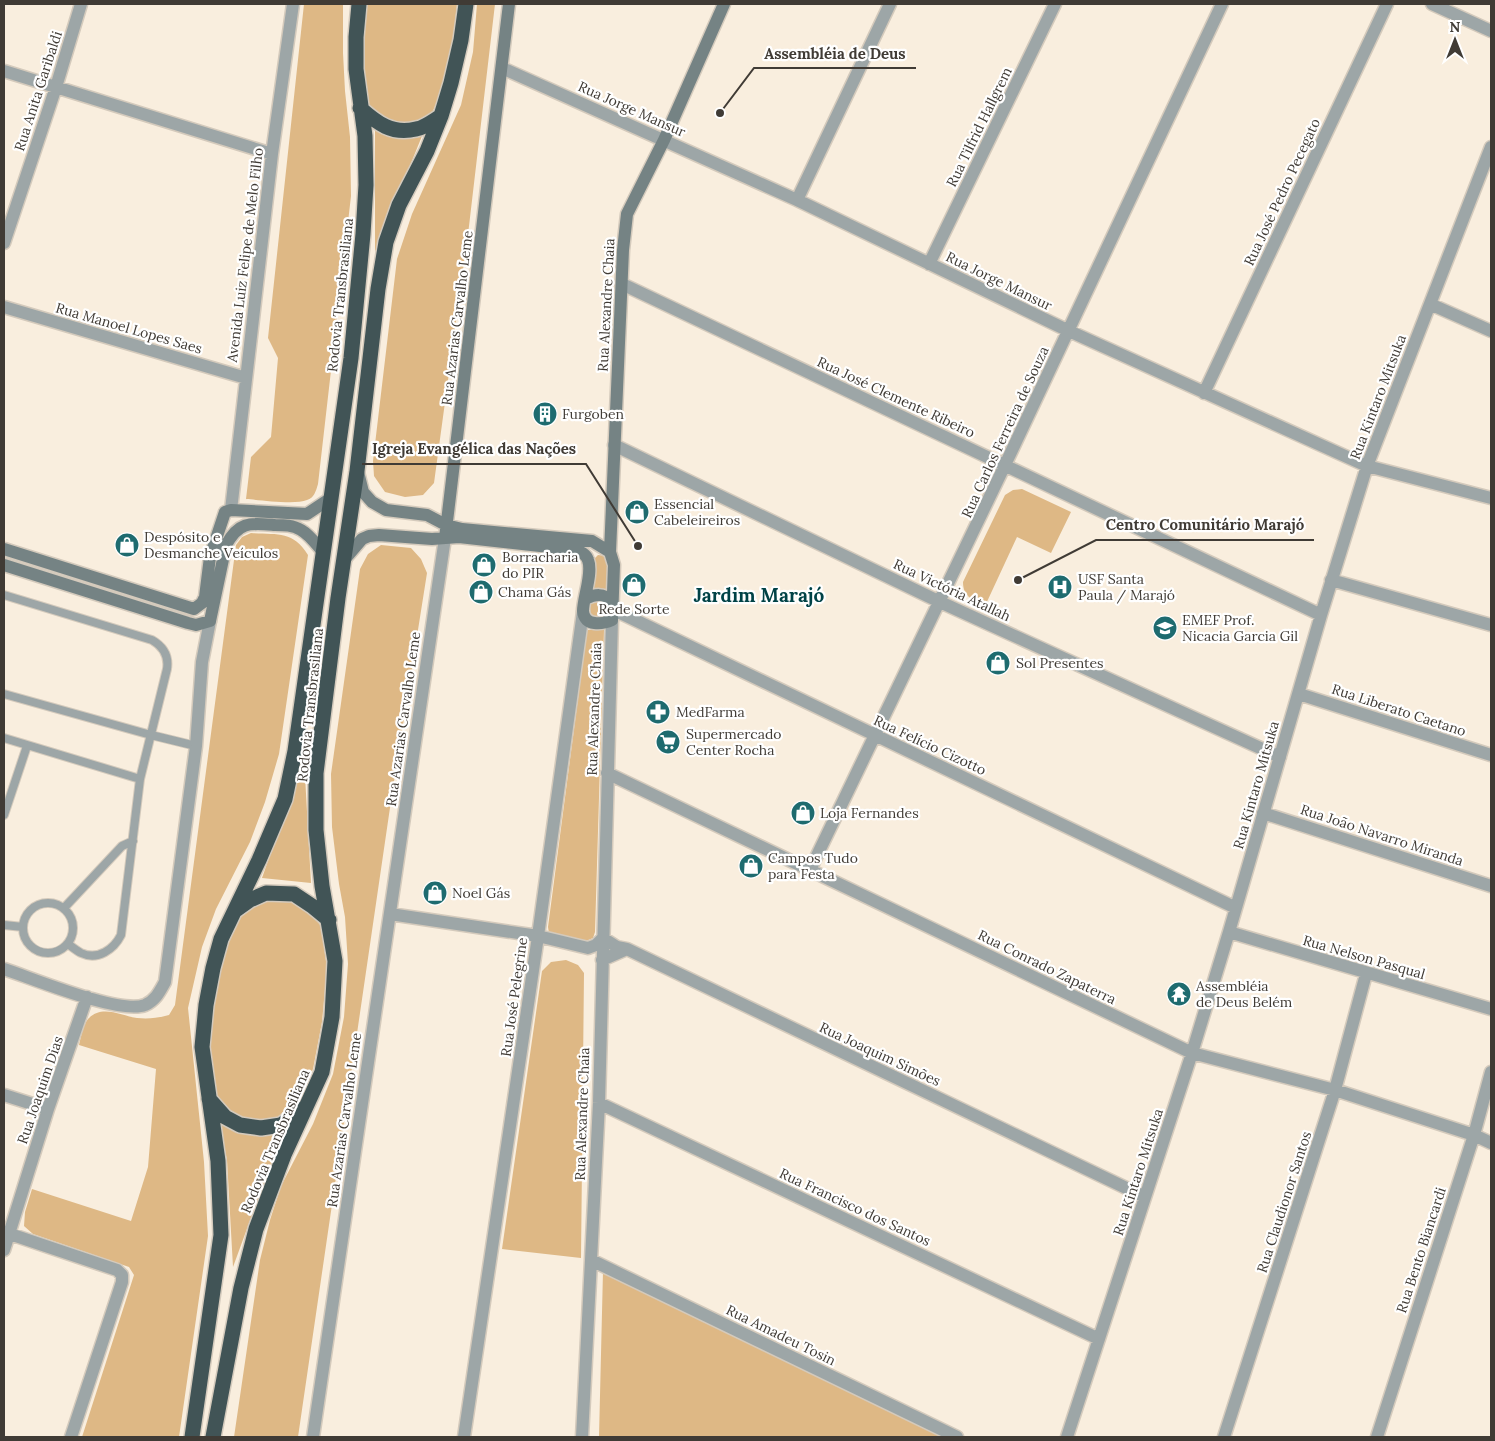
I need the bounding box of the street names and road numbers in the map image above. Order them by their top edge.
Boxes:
street label: Rua Anita Garibaldi [10,29,66,153]
street label: Rua Tilfrid Hallgrem [942,64,1016,190]
street label: Rua Jorge Mansur [575,77,689,141]
street label: Rua José Pedro Pecegato [1240,115,1324,269]
street label: Avenida Luiz Felipe de Melo Filho [223,147,267,364]
street label: Rodovia Transbrasiliana [323,217,357,373]
street label: Rua Azarias Carvalho Leme [437,229,477,407]
street label: Rua Alexandre Chaia [594,238,618,372]
street label: Rua Jorge Mansur [943,248,1055,314]
street label: Rua Manoel Lopes Saes [54,298,204,358]
street label: Rua Kintaro Mitsuka [1346,332,1410,462]
street label: Rua Carlos Ferreira de Souza [957,343,1053,521]
street label: Rua José Clemente Ribeiro [814,352,978,442]
street label: Rua Victória Atallah [890,555,1014,625]
street label: Rodovia Transbrasiliana [293,627,327,783]
street label: Rua Azarias Carvalho Leme [382,630,424,807]
street label: Rua Alexandre Chaia [583,642,605,776]
street label: Rua Liberato Caetano [1330,680,1468,740]
street label: Rua Felício Cizotto [871,711,989,779]
street label: Rua Kintaro Mitsuka [1229,719,1283,851]
street label: Rua João Navarro Miranda [1298,800,1466,870]
street label: Rua Conrado Zapaterra [975,926,1119,1008]
street label: Rua Nelson Pasqual [1301,931,1427,983]
street label: Rua José Pelegrine [497,936,531,1058]
street label: Rua Joaquim Simões [817,1018,943,1090]
street label: Rua Azarias Carvalho Leme [323,1031,365,1208]
street label: Rua Joaquim Dias [13,1034,67,1146]
street label: Rua Alexandre Chaia [571,1047,593,1181]
street label: Rodovia Transbrasiliana [237,1066,313,1216]
street label: Rua Kintaro Mitsuka [1109,1106,1167,1238]
street label: Rua Claudionor Santos [1253,1129,1315,1275]
street label: Rua Francisco dos Santos [777,1164,933,1250]
street label: Rua Bento Biancardi [1392,1185,1450,1315]
street label: Rua Amadeu Tosin [723,1301,839,1370]

